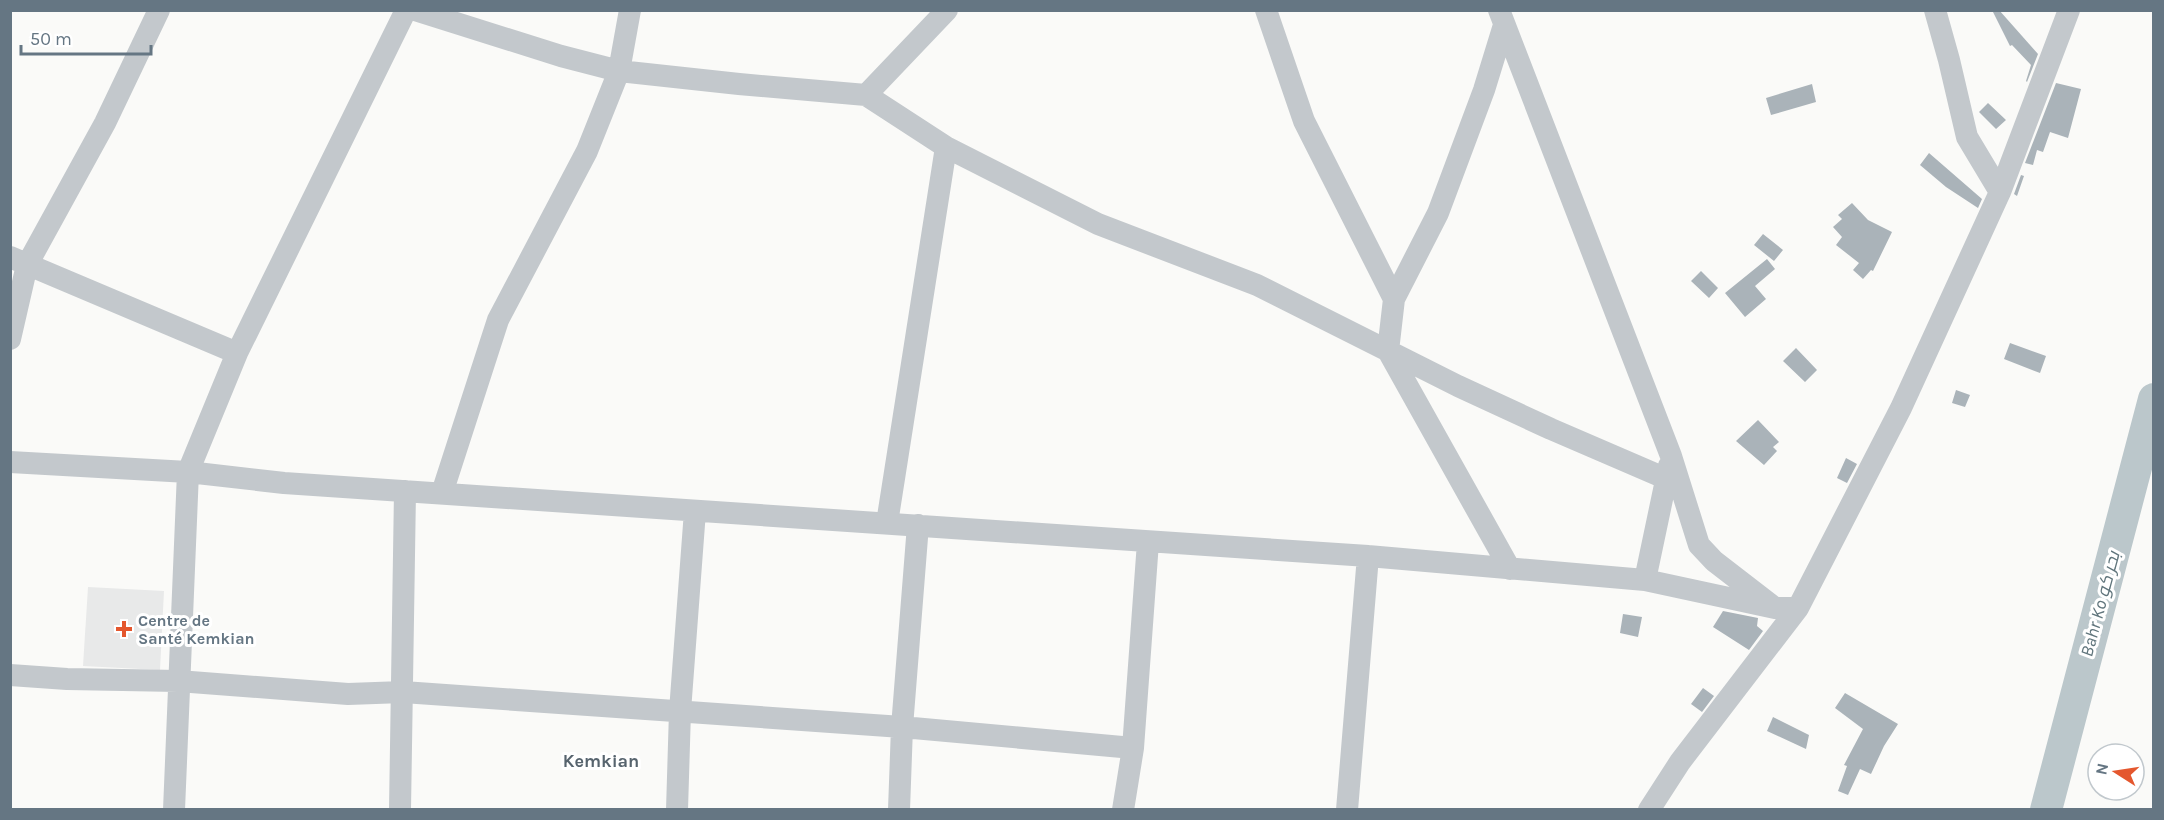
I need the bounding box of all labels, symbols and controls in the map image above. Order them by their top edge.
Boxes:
scale bar [21,18,152,56]
text: 50 m [30,28,72,50]
water label: Bahr Ko بحر كو [2075,548,2125,659]
place label: Centre de Santé Kemkian [138,611,255,648]
marker: Centre de Santé Kemkian [115,620,133,638]
north arrow [2086,742,2146,802]
district label: Kemkian [563,750,639,772]
text: N [2091,761,2112,777]

